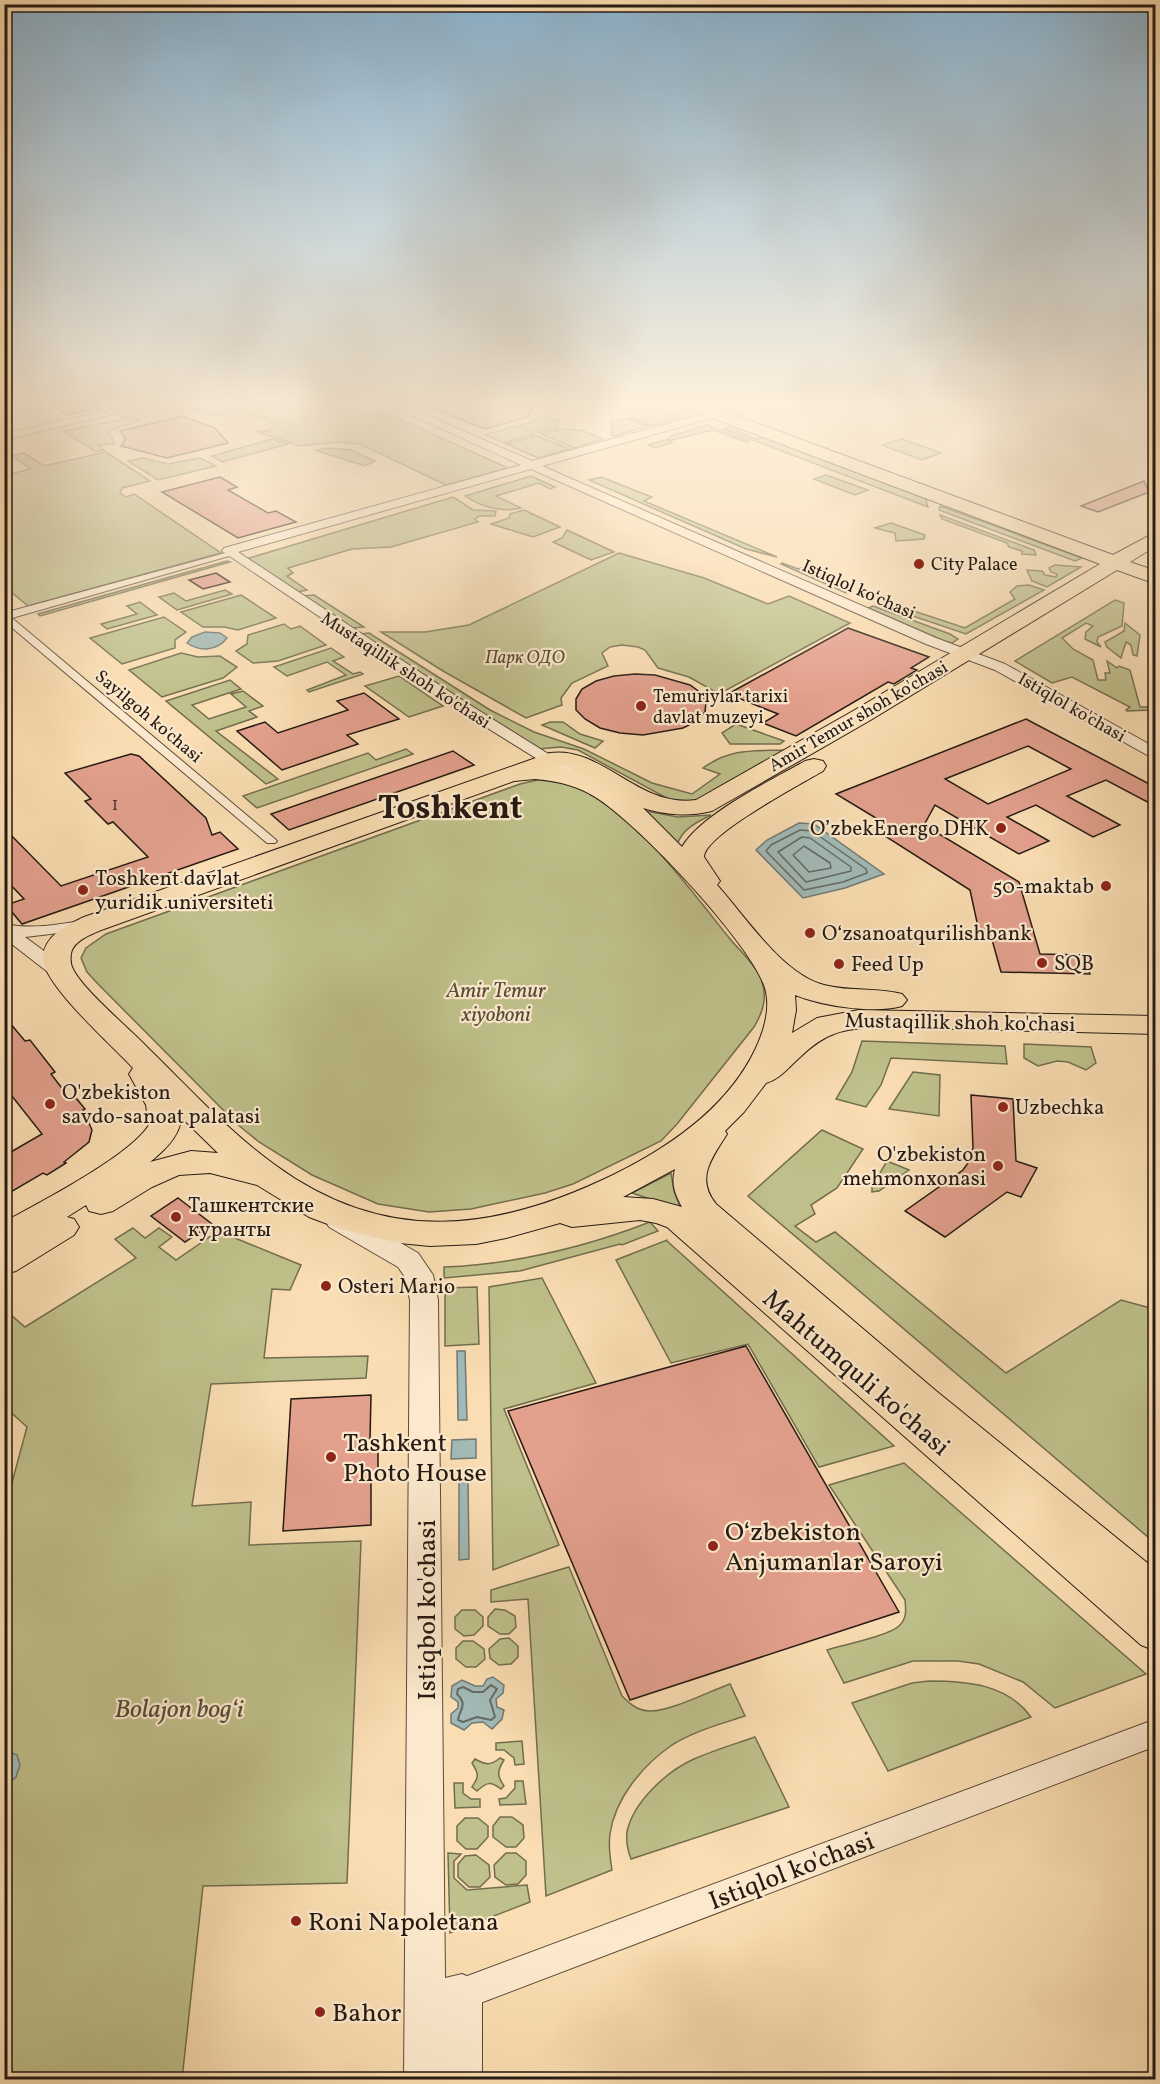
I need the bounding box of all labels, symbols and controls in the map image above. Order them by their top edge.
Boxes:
place label: City Palace [931,553,1018,578]
street label: Istiqlol ko‘chasi [798,554,919,627]
marker: City Palace [912,557,926,571]
street label: Mustaqillik shoh ko'chasi [315,607,495,736]
park label: Парк ОДО [485,646,566,671]
street label: Amir Temur shoh ko'chasi [764,656,953,779]
street label: Sayilgoh ko'chasi [89,665,207,770]
street label: Istiqlol ko'chasi [1013,667,1130,749]
place label: Temuriylar tarixi davlat muzeyi [653,685,788,731]
marker: Temuriylar tarixi davlat muzeyi [634,699,648,713]
district label: Toshkent [378,787,522,833]
house number: 1 [112,793,118,818]
place label: O’zbekEnergo DHK [810,815,989,844]
marker: O’zbekEnergo DHK [994,821,1008,835]
place label: Toshkent davlat yuridik universiteti [95,865,274,918]
place label: 50-maktab [992,873,1094,902]
marker: 50-maktab [1099,879,1113,893]
marker: Toshkent davlat yuridik universiteti [76,883,90,897]
place label: Oʻzsanoatqurilishbank [822,920,1032,949]
marker: Oʻzsanoatqurilishbank [803,926,817,940]
place label: SQB [1054,950,1094,979]
place label: Feed Up [851,951,924,980]
marker: SQB [1035,956,1049,970]
marker: Feed Up [832,957,846,971]
park label: Amir Temur xiyoboni [445,977,546,1030]
street label: Mustaqillik shoh ko'chasi [844,1007,1076,1040]
place label: O'zbekiston savdo-sanoat palatasi [62,1079,260,1132]
place label: Uzbechka [1015,1094,1104,1123]
marker: O'zbekiston savdo-sanoat palatasi [43,1097,57,1111]
marker: Uzbechka [996,1100,1010,1114]
place label: O'zbekiston mehmonxonasi [843,1141,986,1194]
marker: O'zbekiston mehmonxonasi [991,1159,1005,1173]
place label: Ташкентские куранты [188,1192,314,1245]
marker: Ташкентские куранты [169,1210,183,1224]
place label: Osteri Mario [338,1273,455,1302]
marker: Osteri Mario [319,1279,333,1293]
street label: Mahtumquli ko'chasi [754,1282,957,1465]
place label: Tashkent Photo House [343,1426,487,1492]
marker: Tashkent Photo House [324,1450,338,1464]
place label: O‘zbekiston Anjumanlar Saroyi [725,1515,943,1581]
street label: Istiqbol ko'chasi [410,1519,446,1701]
marker: O‘zbekiston Anjumanlar Saroyi [706,1539,720,1553]
park label: Bolajon bog‘i [114,1692,244,1728]
street label: Istiqlol ko'chasi [704,1824,880,1920]
place label: Roni Napoletana [308,1905,499,1941]
marker: Roni Napoletana [289,1914,303,1928]
place label: Bahor [332,1996,401,2032]
marker: Bahor [313,2005,327,2019]

